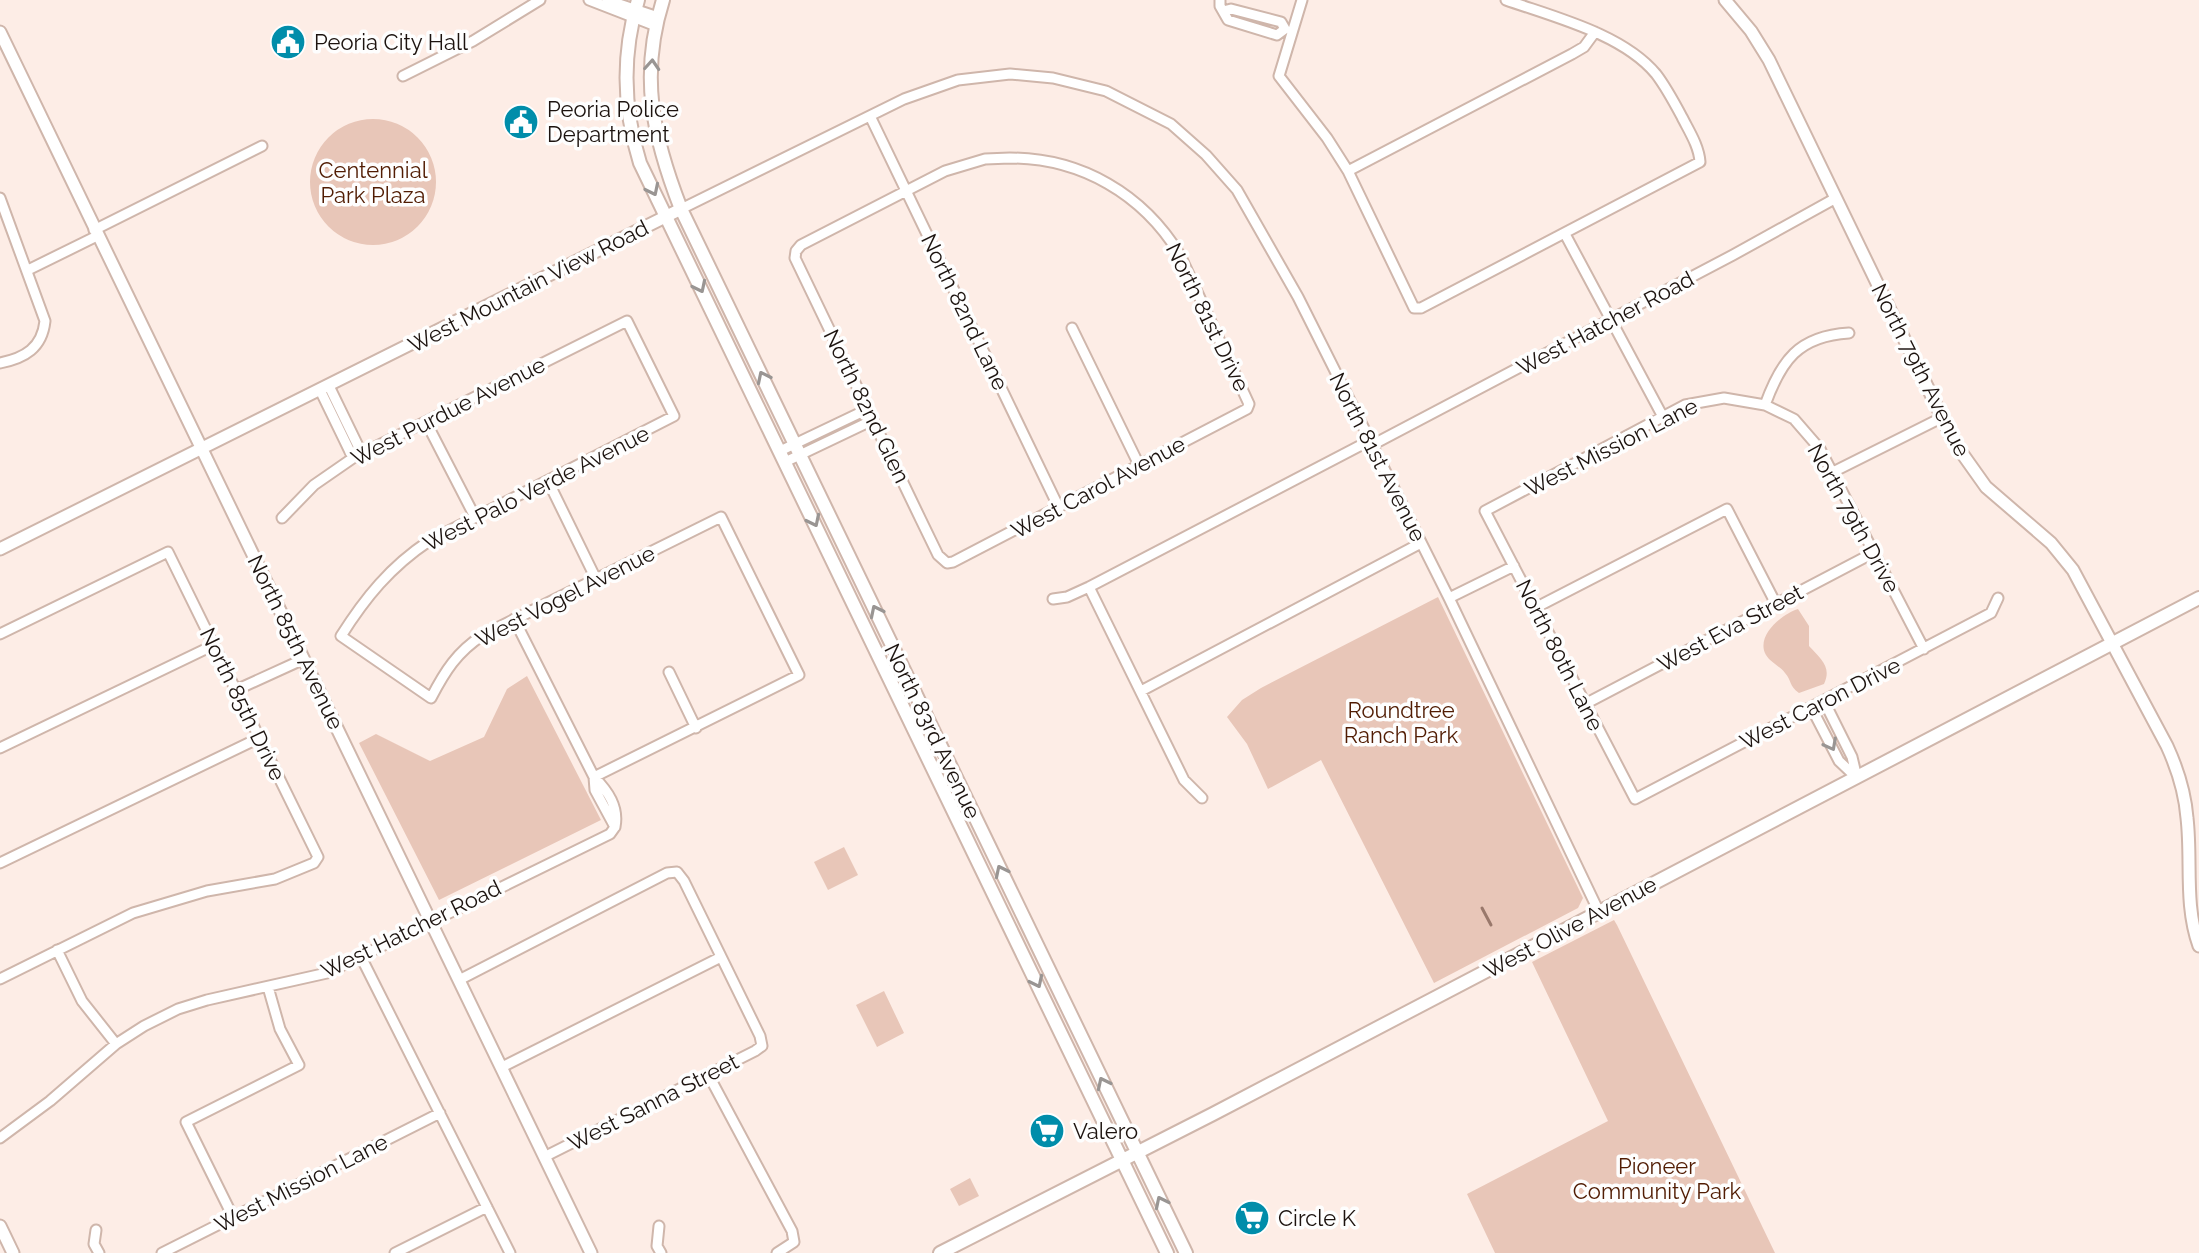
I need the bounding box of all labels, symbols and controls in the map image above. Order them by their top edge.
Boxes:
public building icon: Peoria City Hall [269,23,307,61]
place label: Peoria City Hall [314,29,468,55]
one-way arrow [643,58,660,71]
place label: Peoria Police Department [547,96,679,147]
public building icon: Peoria Police Department [502,103,540,141]
park label: Centennial Park Plaza [318,157,428,208]
one-way arrow [643,181,659,196]
street label: West Mountain View Road [404,214,652,358]
street label: North 82nd Lane [916,230,1014,394]
street label: North 81st Drive [1161,239,1255,396]
street label: West Hatcher Road [1512,265,1698,381]
one-way arrow [691,278,706,293]
street label: North 79th Avenue [1866,279,1976,461]
street label: North 82nd Glen [819,325,915,487]
street label: West Purdue Avenue [347,351,549,471]
street label: North 81st Avenue [1324,368,1432,546]
one-way arrow [757,371,773,385]
street label: West Mission Lane [1520,392,1702,502]
street label: West Palo Verde Avenue [419,420,653,556]
street label: West Carol Avenue [1007,430,1189,544]
street label: North 79th Drive [1802,439,1906,597]
one-way arrow [804,513,820,528]
street label: West Vogel Avenue [471,539,659,652]
street label: North 85th Avenue [242,551,350,734]
street label: North 80th Lane [1511,575,1609,735]
street label: West Eva Street [1653,578,1808,677]
one-way arrow [870,605,886,620]
street label: North 85th Drive [195,623,291,785]
street label: North 83rd Avenue [879,639,987,823]
street label: West Caron Drive [1735,651,1905,755]
park label: Roundtree Ranch Park [1344,697,1459,748]
one-way arrow [1821,736,1836,751]
one-way arrow [995,864,1010,879]
street label: West Olive Avenue [1479,870,1661,983]
street label: West Hatcher Road [317,874,505,984]
one-way arrow [1027,974,1043,989]
street label: West Sanna Street [563,1048,743,1156]
one-way arrow [1097,1076,1113,1091]
supermarket icon: Valero [1028,1112,1066,1150]
place label: Valero [1073,1118,1138,1144]
street label: West Mission Lane [210,1128,392,1238]
park label: Pioneer Community Park [1573,1153,1742,1204]
one-way arrow [1155,1195,1171,1210]
supermarket icon: Circle K [1233,1199,1271,1237]
place label: Circle K [1278,1205,1357,1231]

